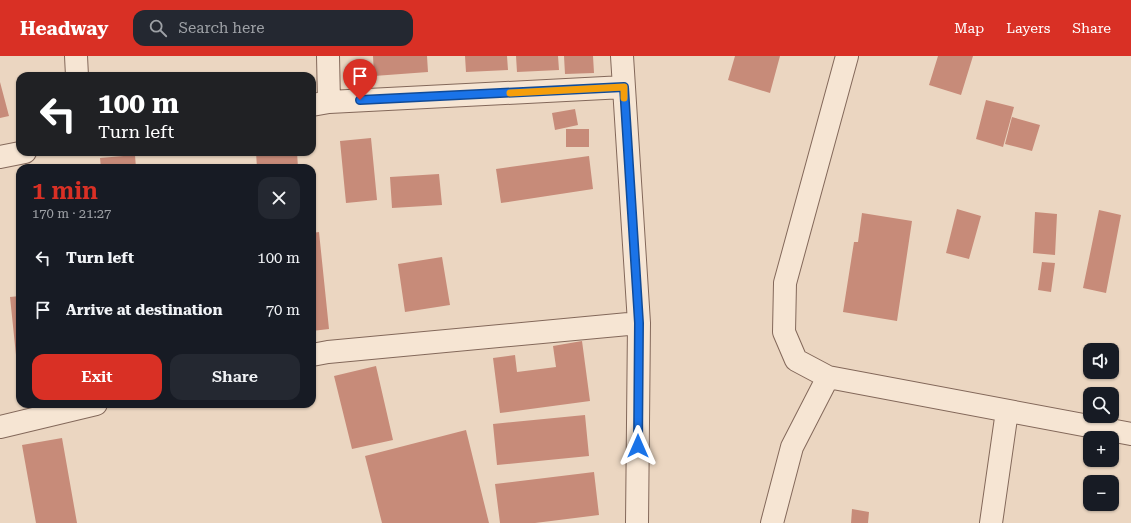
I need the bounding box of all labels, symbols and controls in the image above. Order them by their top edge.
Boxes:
search box [133,10,413,46]
text: Headway [20,17,109,40]
icon: search [147,17,169,39]
text: Search here [179,19,264,37]
text: Map [954,20,984,36]
text: Layers [1006,20,1050,36]
text: Share [1072,20,1111,36]
pin [343,59,377,100]
icon: arrive [349,65,371,87]
text: 100 m [98,87,179,120]
icon: left [32,88,84,140]
text: Turn left [98,121,174,142]
text: 1 min [32,177,98,205]
button: close [258,177,300,219]
text: 170 m · 21:27 [32,206,111,221]
icon: left [32,247,54,269]
text: Turn left [66,249,134,267]
text: 100 m [257,249,300,267]
icon: arrive [32,299,54,321]
text: Arrive at destination [66,301,222,319]
text: 70 m [266,301,300,319]
map controls [1083,343,1119,511]
button: sound [1083,343,1119,379]
button: Exit [32,354,162,400]
button: Share [170,354,300,400]
button: search [1083,387,1119,423]
position arrow [617,425,659,467]
button: + [1083,431,1119,467]
button: − [1083,475,1119,511]

